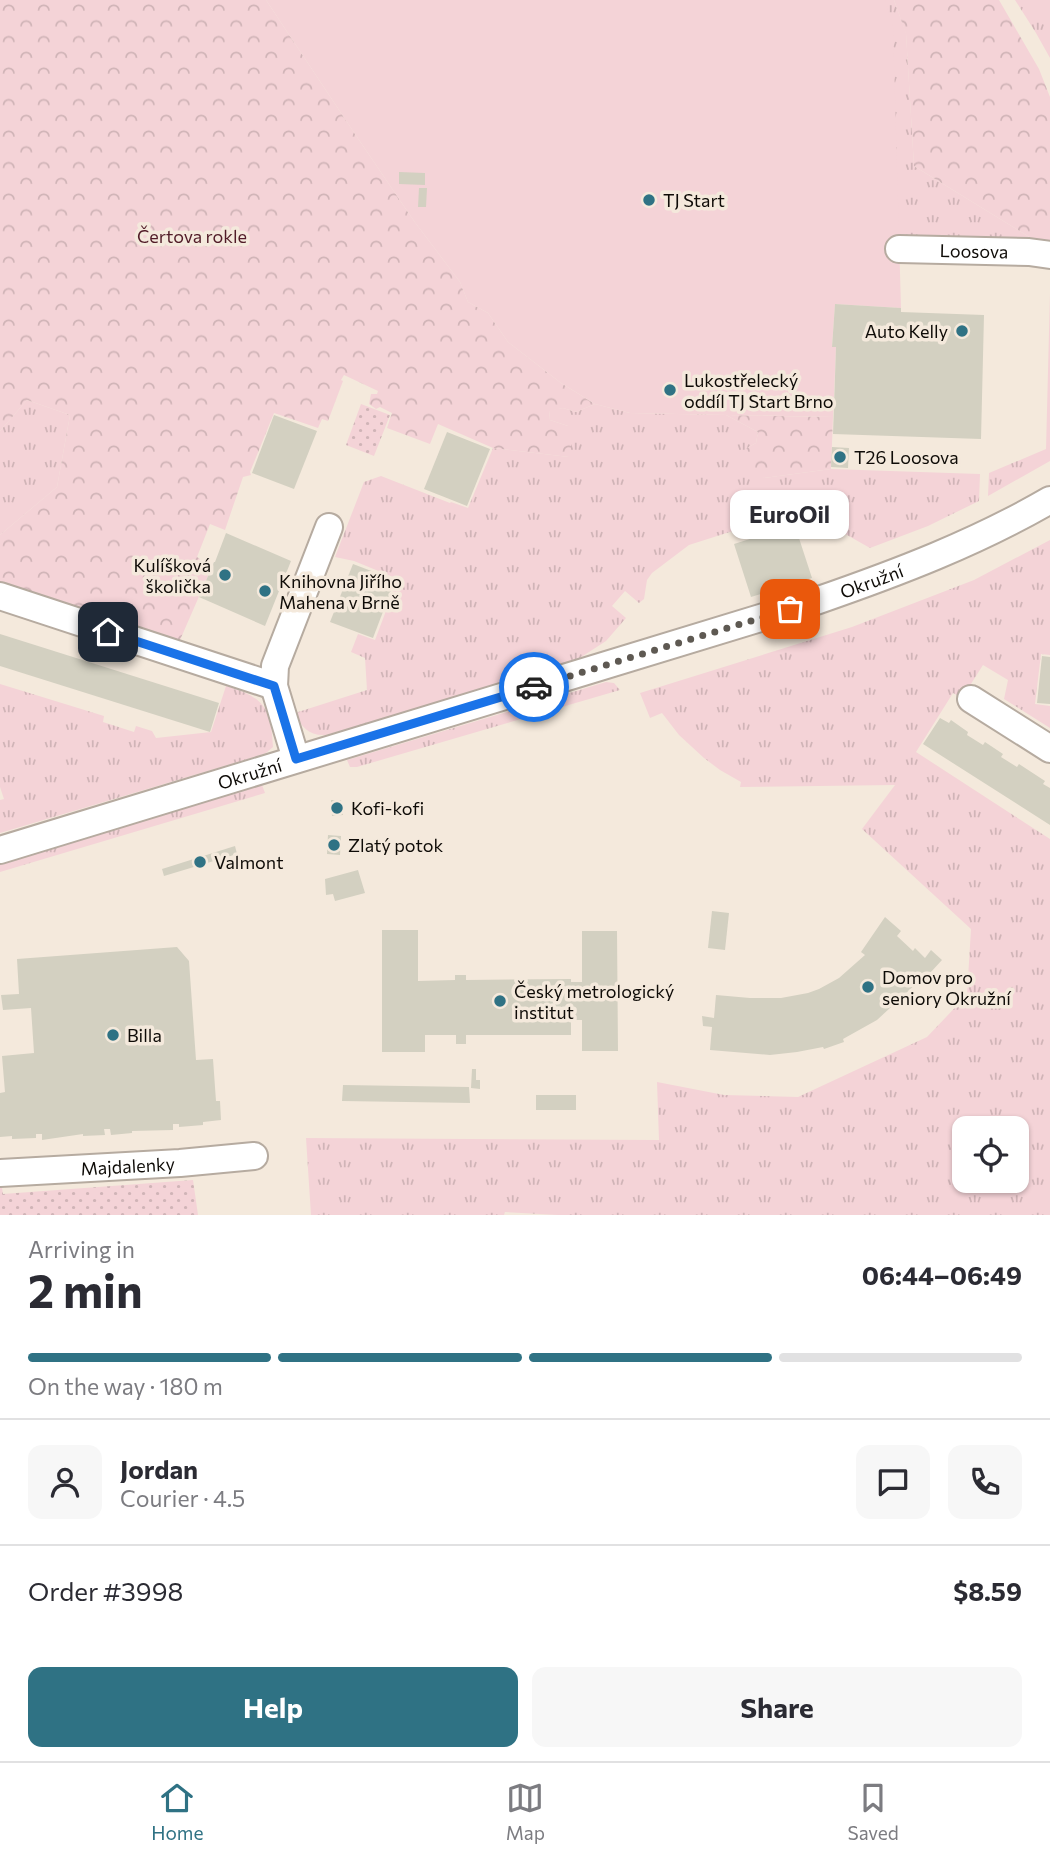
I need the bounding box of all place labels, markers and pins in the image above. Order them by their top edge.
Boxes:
place label: TJ Start [663,189,725,211]
marker: TJ Start [641,192,657,208]
place label: Auto Kelly [865,320,948,342]
marker: Auto Kelly [954,323,970,339]
place label: Lukostřelecký oddíl TJ Start Brno [684,369,834,412]
marker: Lukostřelecký oddíl TJ Start Brno [662,382,678,398]
place label: T26 Loosova [854,446,959,468]
marker: T26 Loosova [832,449,848,465]
callout: EuroOil [730,490,850,539]
place label: Kulíšková školička [134,554,211,597]
marker: Kulíšková školička [217,567,233,583]
place label: Knihovna Jiřího Mahena v Brně [279,570,402,613]
pin [760,579,820,639]
marker: Knihovna Jiřího Mahena v Brně [257,583,273,599]
pin [78,602,138,662]
place label: Kofi-kofi [351,797,424,819]
marker: Kofi-kofi [329,800,345,816]
place label: Zlatý potok [348,834,443,856]
marker: Zlatý potok [326,837,342,853]
place label: Valmont [214,851,284,873]
marker: Valmont [192,854,208,870]
place label: Domov pro seniory Okružní [882,966,1012,1009]
marker: Domov pro seniory Okružní [860,979,876,995]
place label: Český metrologický institut [514,980,674,1023]
marker: Český metrologický institut [492,993,508,1009]
place label: Billa [127,1024,162,1046]
marker: Billa [105,1027,121,1043]

